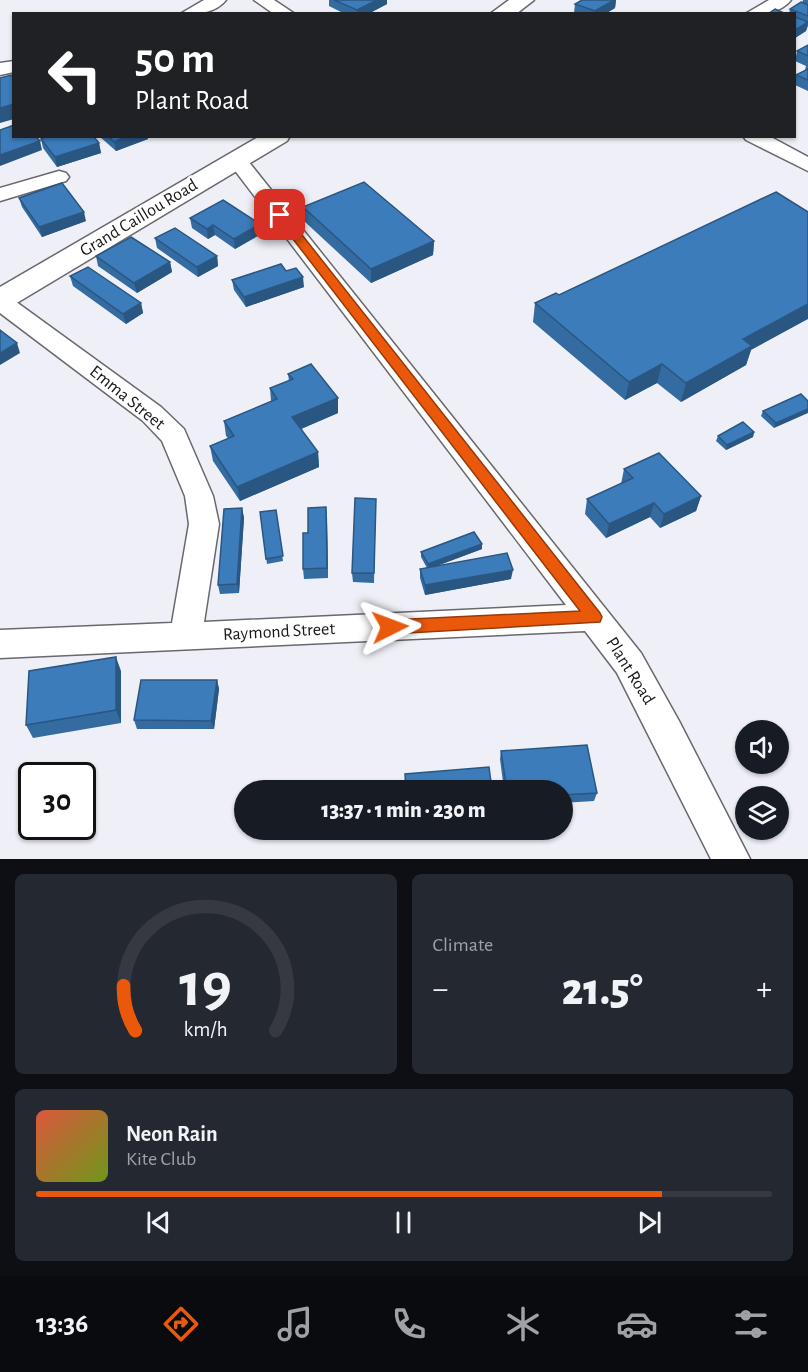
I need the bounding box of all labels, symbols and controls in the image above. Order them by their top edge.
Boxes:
icon: left [36,36,114,114]
text: 50 m [135,38,215,80]
text: Plant Road [135,87,249,114]
street label: Grand Caillou Road [77,176,201,260]
pin [254,189,305,240]
icon: arrive [263,198,296,231]
street label: Emma Street [86,362,168,434]
position arrow [358,595,422,659]
street label: Raymond Street [222,620,336,644]
street label: Plant Road [602,634,658,708]
map controls [735,720,789,840]
button: sound [735,720,789,774]
speed limit sign: 30 [18,762,96,840]
button: layers [735,786,789,840]
text: 13:37 · 1 min · 230 m [321,799,486,821]
text: Climate [433,935,493,955]
text: 19 [179,955,232,1017]
text: 21.5° [562,968,643,1013]
text: − [433,973,448,1006]
text: + [756,973,772,1006]
text: km/h [184,1019,228,1040]
text: Neon Rain [126,1123,218,1145]
text: Kite Club [126,1149,196,1169]
icon: previous [142,1206,175,1239]
icon: pause [387,1206,420,1239]
icon: next [633,1206,666,1239]
icon: directions [160,1303,202,1345]
icon: music [274,1303,316,1345]
icon: phone [388,1303,430,1345]
icon: climate [502,1303,544,1345]
icon: car [616,1303,658,1345]
icon: filters [730,1303,772,1345]
text: 13:36 [36,1310,88,1337]

